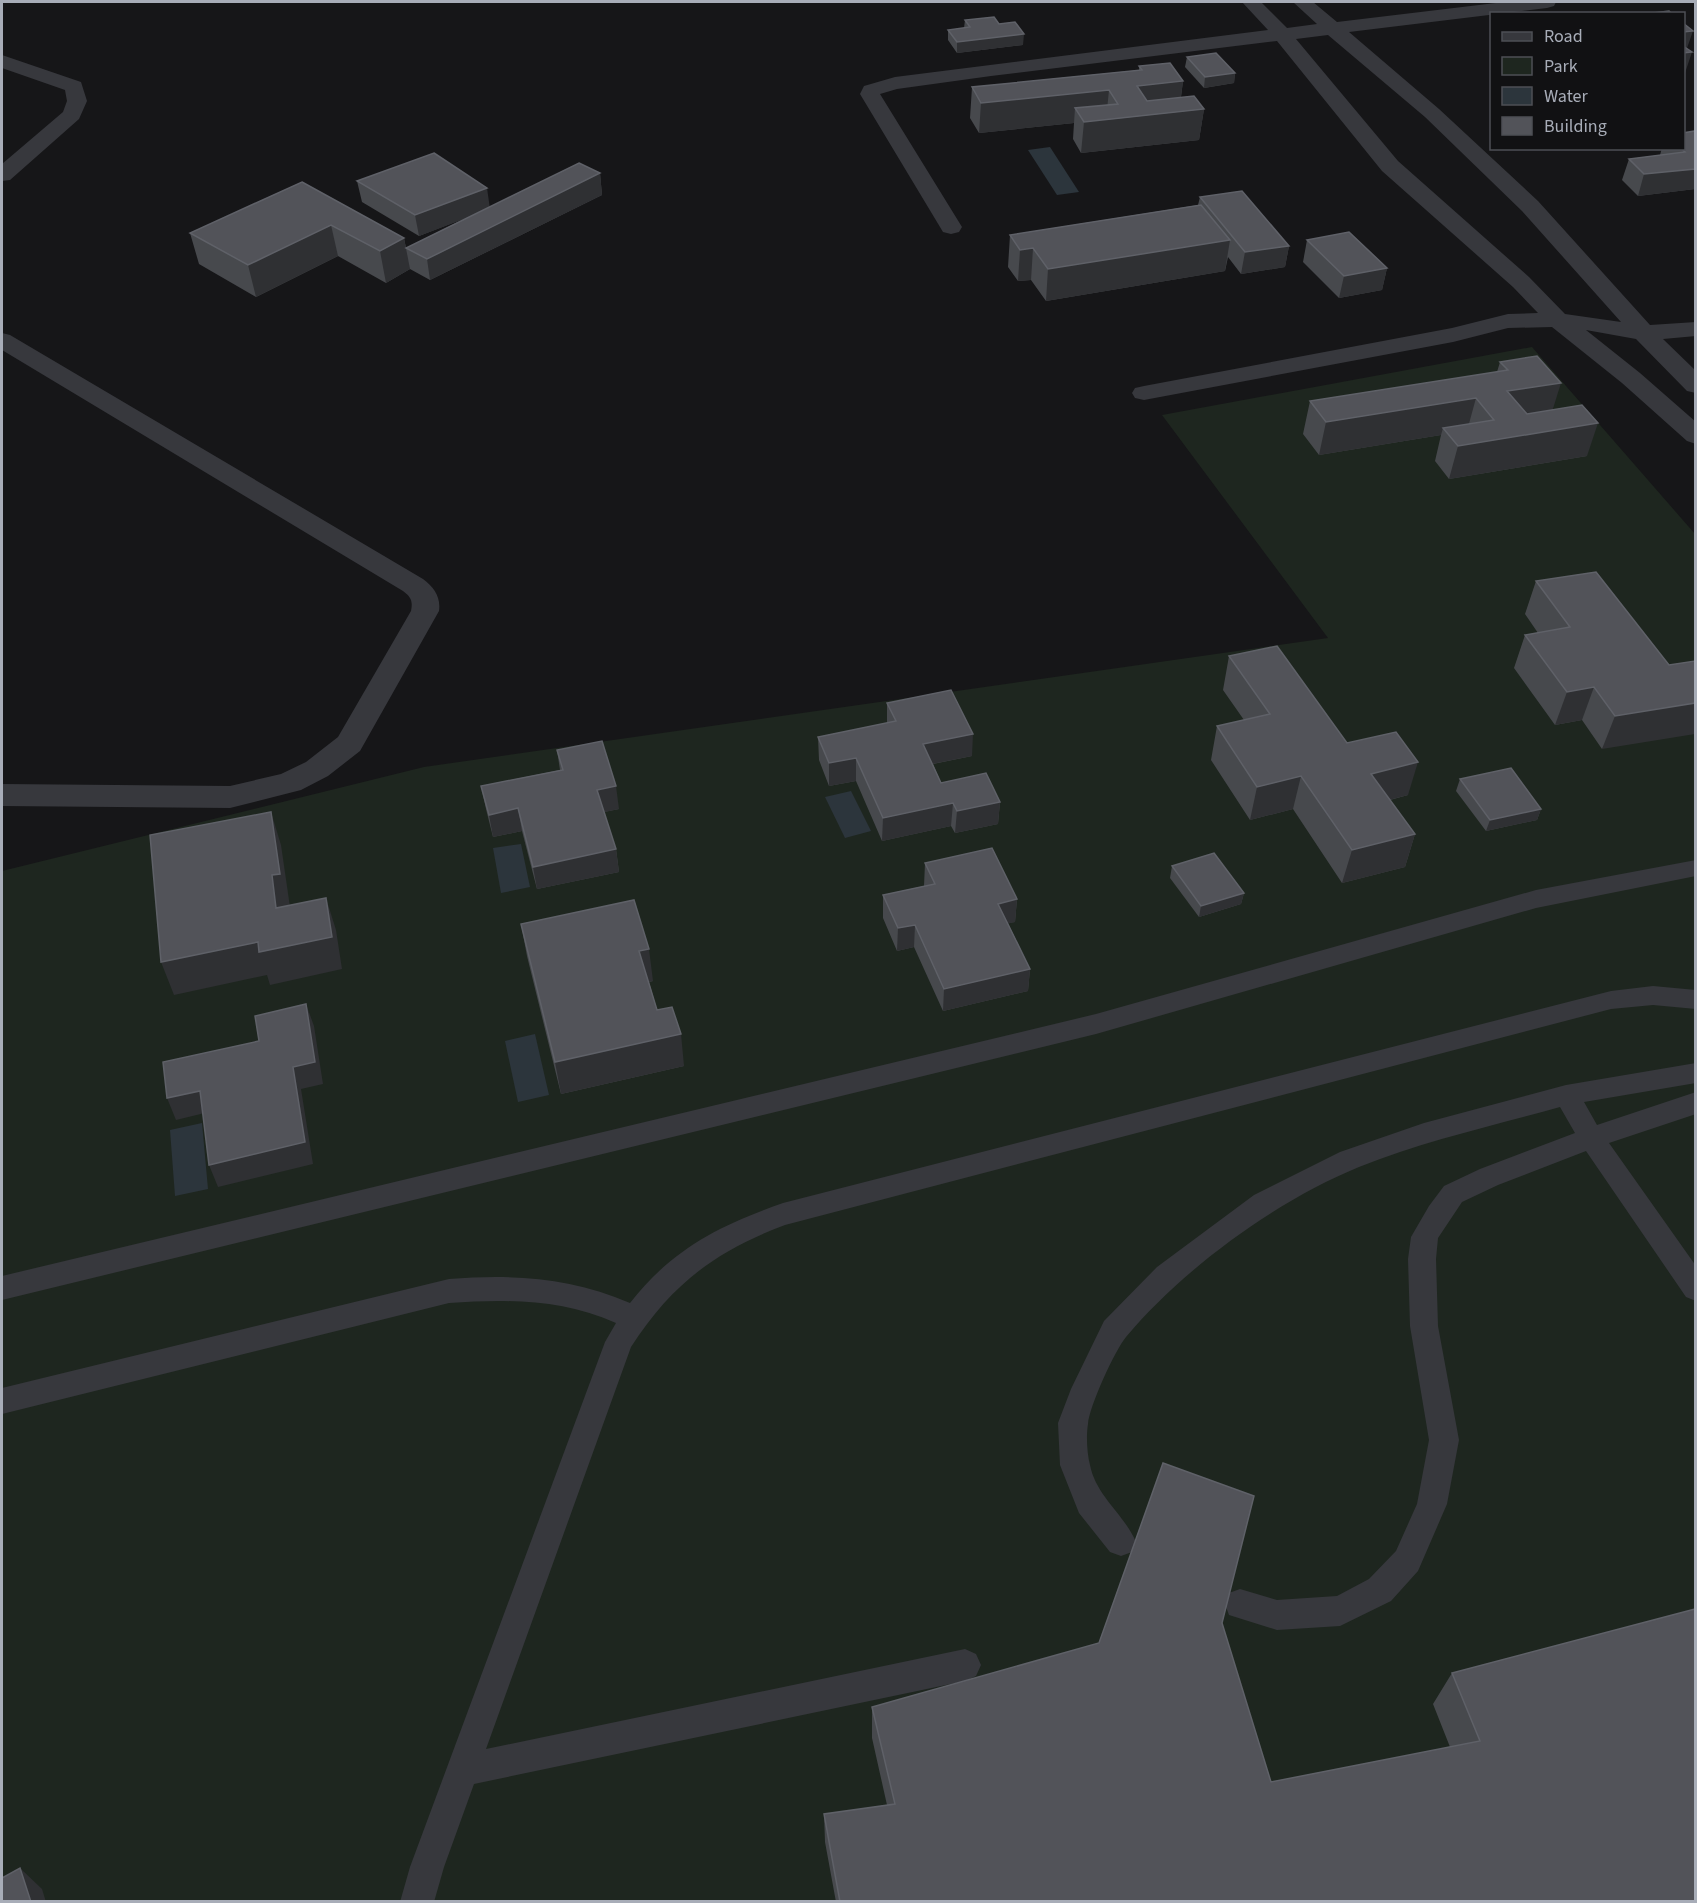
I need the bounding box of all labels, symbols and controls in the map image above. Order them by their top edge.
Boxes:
legend [1490,12,1685,150]
text: Road [1544,24,1583,49]
text: Park [1544,54,1578,79]
text: Water [1544,84,1588,109]
text: Building [1544,114,1607,139]

